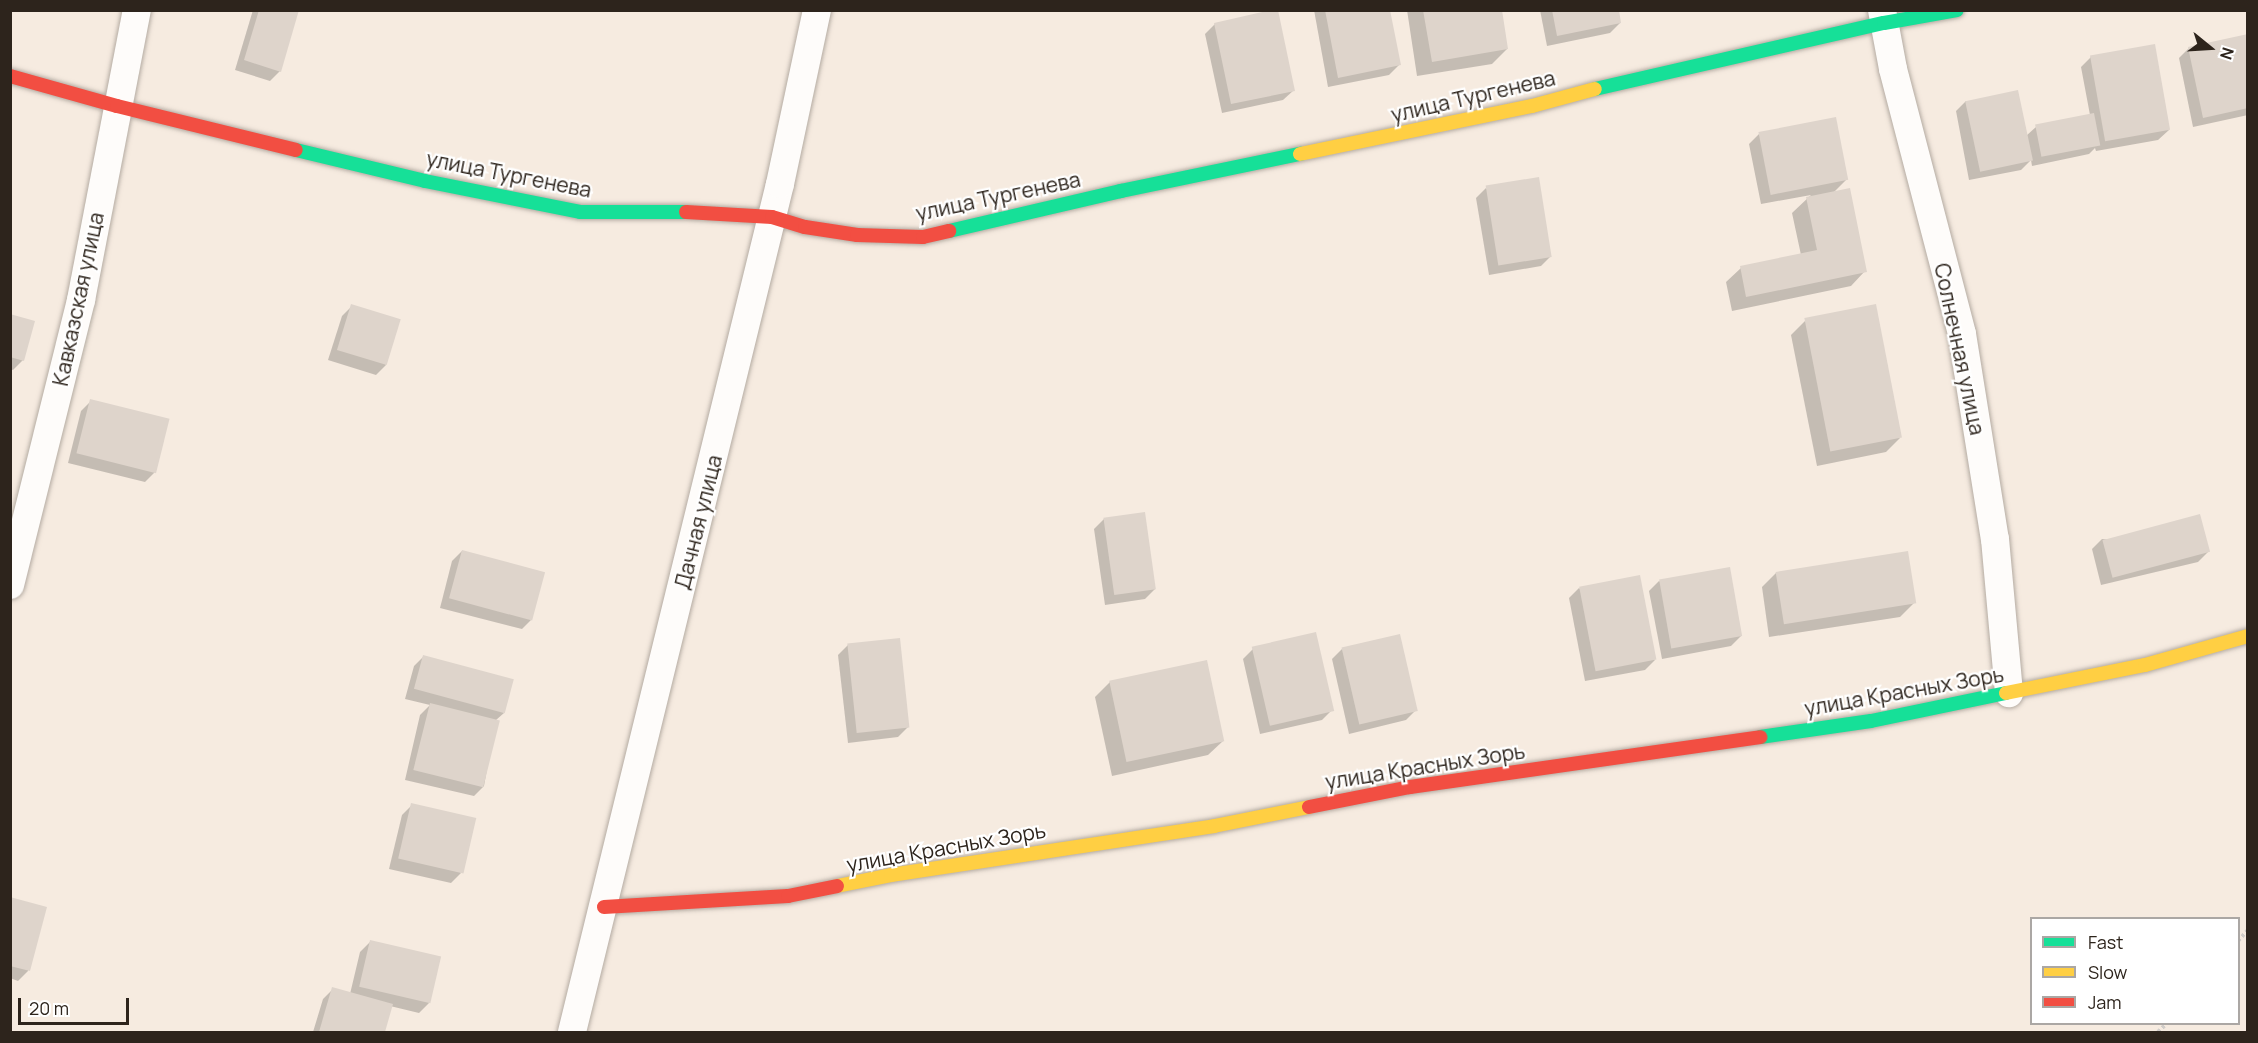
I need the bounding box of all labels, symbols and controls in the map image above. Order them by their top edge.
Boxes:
north arrow [2180,18,2240,78]
text: N [2215,45,2239,62]
street label: улица Тургенева [1388,65,1558,127]
street label: улица Тургенева [424,146,594,202]
street label: улица Тургенева [913,166,1083,226]
street label: Кавказская улица [47,210,109,388]
street label: Солнечная улица [1929,261,1991,437]
street label: Дачная улица [669,452,727,592]
street label: улица Красных Зорь [1802,661,2006,721]
street label: улица Красных Зорь [1323,738,1527,794]
street label: улица Красных Зорь [844,817,1048,877]
legend [2030,917,2240,1025]
text: Fast [2088,930,2123,954]
text: Slow [2088,960,2127,984]
scale bar [21,986,132,1024]
text: Jam [2088,990,2122,1014]
text: 20 m [29,996,69,1020]

